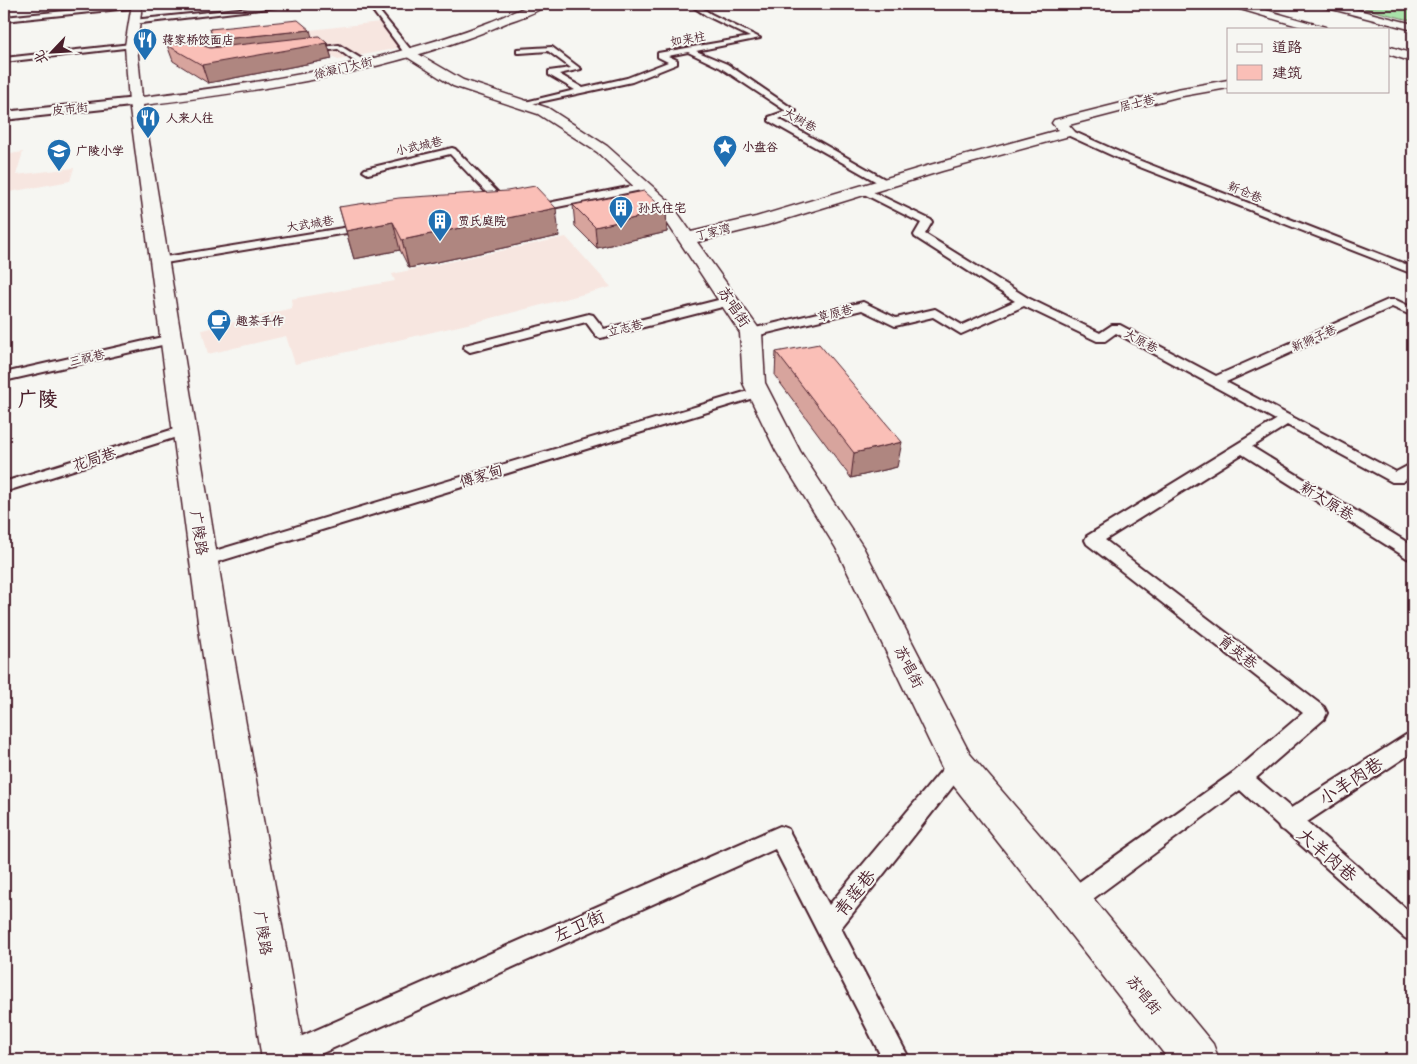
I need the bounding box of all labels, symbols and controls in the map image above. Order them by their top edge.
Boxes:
street label: 如来柱 [669,26,707,50]
restaurant icon: 蒋家桥饺面店 [132,27,158,61]
north arrow [28,28,78,78]
legend [1227,28,1390,92]
place label: 蒋家桥饺面店 [162,30,234,48]
text: 道路 [1272,34,1302,57]
text: 北 [27,47,52,68]
street label: 徐凝门大街 [312,52,374,83]
text: 建筑 [1272,60,1302,83]
street label: 居士巷 [1117,89,1156,115]
street label: 皮市街 [51,97,89,119]
street label: 大树巷 [780,103,821,136]
restaurant icon: 人来人往 [135,105,161,139]
place label: 人来人往 [166,108,214,126]
street label: 小武城巷 [393,131,444,159]
place icon: 小盘谷 [712,134,738,168]
place label: 小盘谷 [742,137,778,155]
school or university icon: 广陵小学 [46,138,72,172]
place label: 广陵小学 [76,141,124,159]
street label: 新仓巷 [1225,176,1265,206]
building icon: 孙氏住宅 [608,195,634,229]
place label: 孙氏住宅 [638,198,686,216]
building icon: 贾氏庭院 [427,208,453,242]
street label: 大武城巷 [285,210,335,236]
place label: 贾氏庭院 [458,211,506,229]
street label: 丁家湾 [693,218,732,244]
street label: 苏唱街 [713,281,757,331]
street label: 草原巷 [815,299,854,325]
cafe icon: 趣茶手作 [206,308,232,342]
place label: 趣茶手作 [236,311,284,329]
street label: 立志巷 [605,314,644,340]
street label: 新狮子巷 [1288,319,1339,355]
street label: 大原巷 [1121,324,1162,357]
street label: 三祝巷 [67,344,106,370]
district label: 广陵 [18,383,58,413]
street label: 花局巷 [69,440,118,475]
street label: 傅家甸 [456,457,505,492]
street label: 新大原巷 [1296,474,1359,525]
street label: 广陵路 [186,509,215,557]
street label: 育英巷 [1214,628,1264,674]
street label: 苏唱街 [890,641,931,692]
street label: 小羊肉巷 [1313,749,1388,811]
street label: 大羊肉巷 [1292,820,1364,888]
street label: 青莲巷 [826,863,881,922]
street label: 左卫街 [548,901,609,948]
street label: 广陵路 [250,909,279,957]
street label: 苏唱街 [1122,969,1168,1019]

